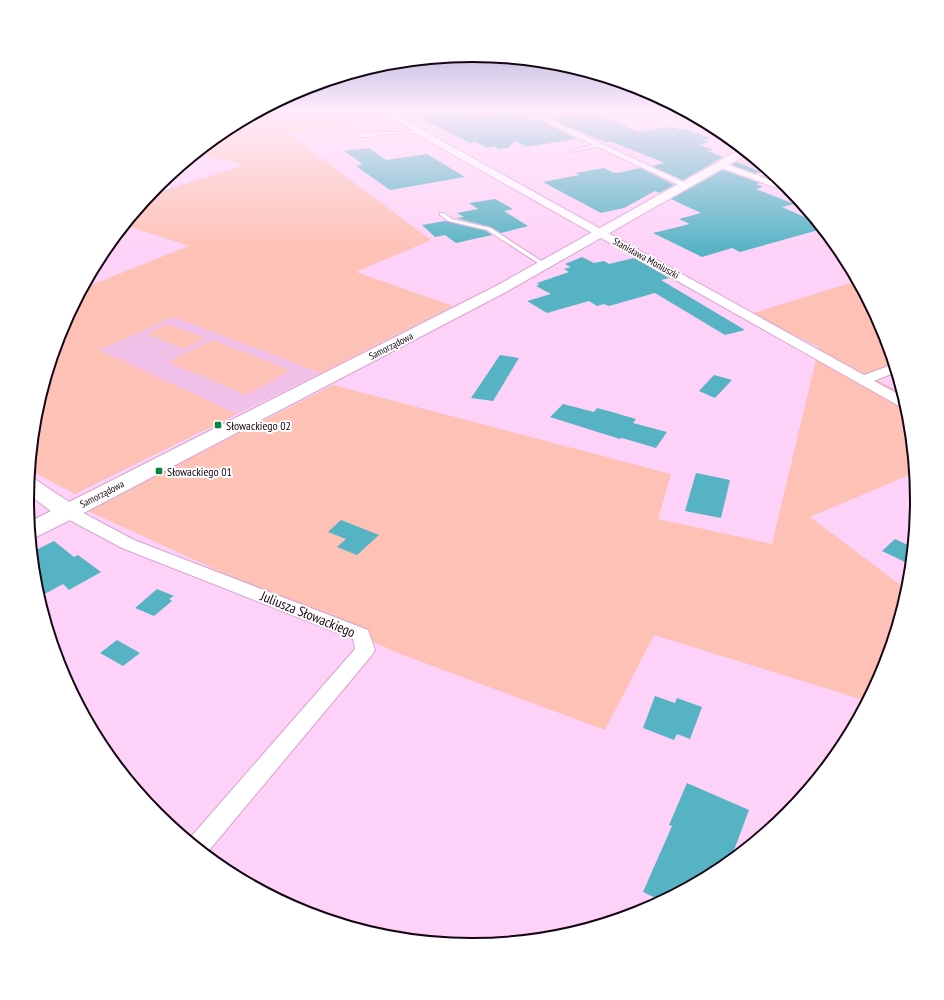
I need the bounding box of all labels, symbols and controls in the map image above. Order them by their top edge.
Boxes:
street label: Stanisława Moniuszki [611,234,681,282]
street label: Samorządowa [367,329,415,363]
place label: Słowackiego 02 [226,418,291,433]
marker: Słowackiego 02 [213,420,223,430]
place label: Słowackiego 01 [167,464,232,479]
marker: Słowackiego 01 [154,466,164,476]
street label: Samorządowa [78,477,126,511]
street label: Juliusza Słowackiego [257,586,358,641]

